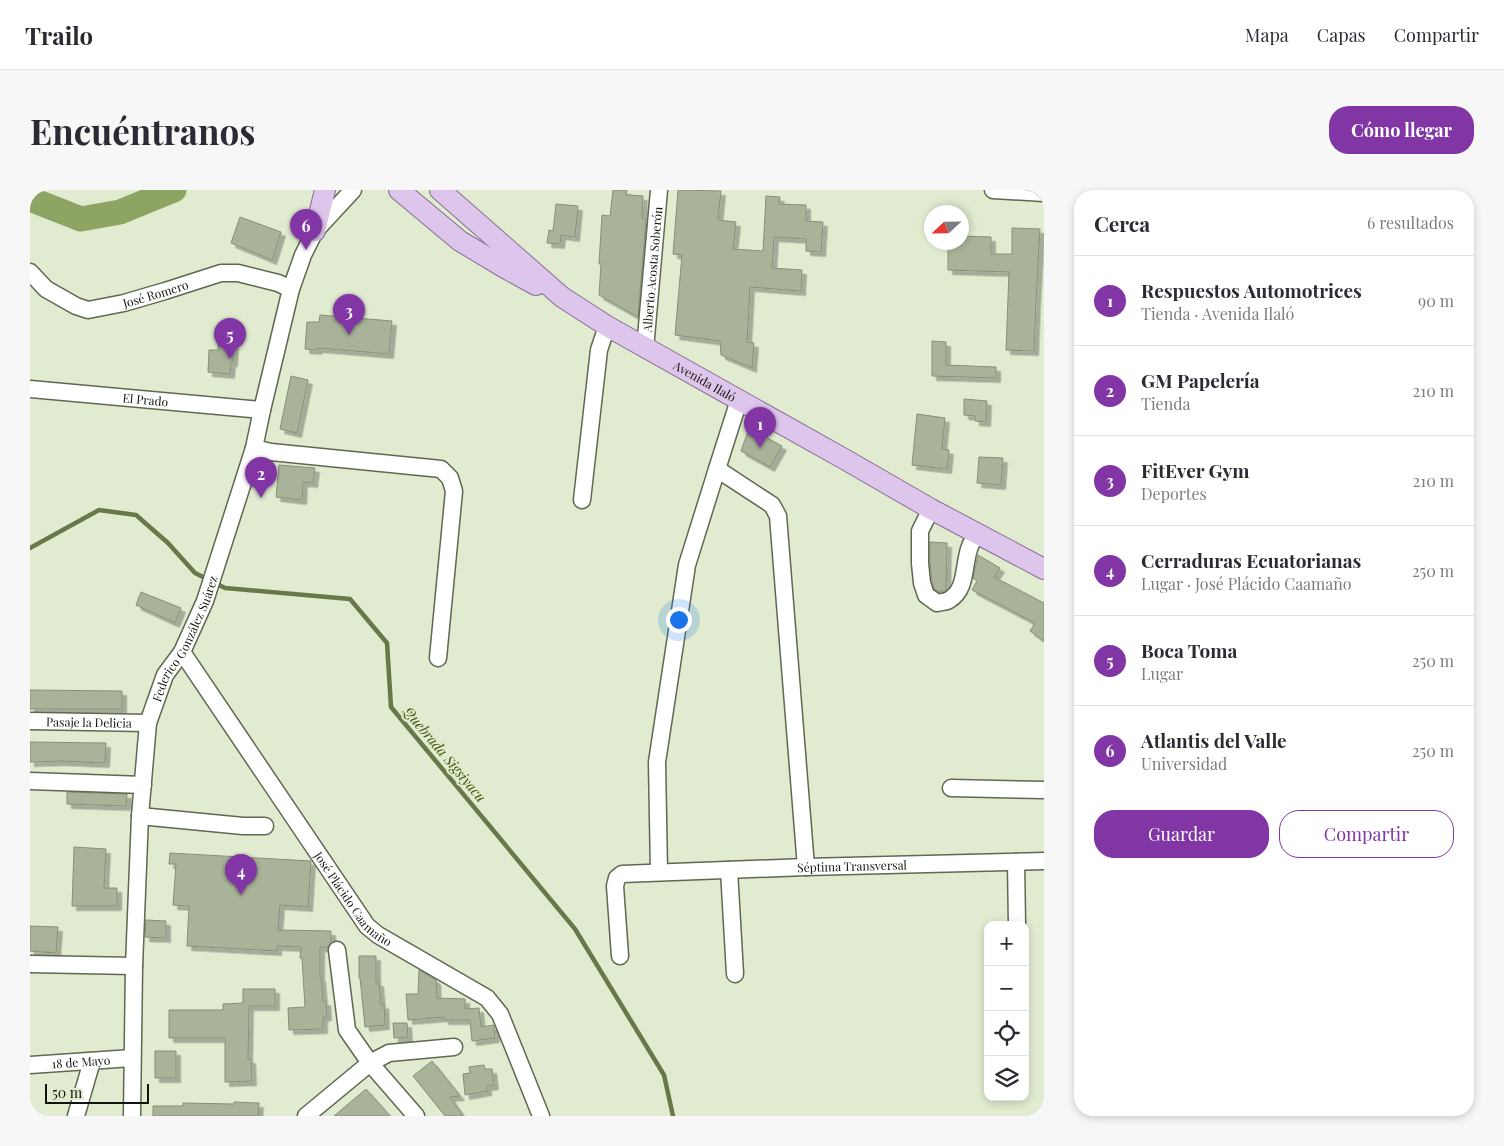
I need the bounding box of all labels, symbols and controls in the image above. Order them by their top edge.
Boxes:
text: Trailo [25,19,93,51]
text: Mapa [1245,23,1289,47]
text: Capas [1317,23,1366,47]
text: Compartir [1394,23,1479,47]
button: Cómo llegar [1329,106,1474,154]
text: Encuéntranos [30,107,255,154]
north arrow [924,205,969,250]
street label: Alberto Acosta Soberón [638,206,666,334]
pin: 6 [290,209,322,250]
text: Cerca [1094,209,1150,237]
text: 6 resultados [1367,212,1454,233]
street label: José Romero [120,276,191,311]
text: Respuestos Automotrices [1141,277,1362,303]
text: 1 [1107,290,1113,311]
text: 90 m [1418,290,1454,311]
pin: 3 [333,294,365,335]
text: Tienda · Avenida Ilaló [1141,303,1294,324]
pin: 5 [214,318,246,359]
street label: Avenida Ilaló [670,356,739,405]
text: GM Papelería [1141,367,1260,393]
text: 2 [1106,380,1114,401]
text: 210 m [1413,380,1454,401]
street label: El Prado [122,389,169,410]
text: Tienda [1141,393,1191,414]
pin: 1 [744,407,776,448]
pin: 2 [245,457,277,498]
text: FitEver Gym [1141,457,1249,483]
text: 3 [1106,470,1114,491]
text: 210 m [1413,470,1454,491]
text: Deportes [1141,483,1207,504]
text: Cerraduras Ecuatorianas [1141,547,1361,573]
text: 4 [1106,560,1114,581]
text: 250 m [1412,560,1454,581]
street label: Federico González Suárez [148,573,221,704]
text: Lugar · José Plácido Caamaño [1141,573,1352,594]
your location [666,607,692,633]
text: Boca Toma [1141,637,1237,663]
text: 5 [1106,650,1114,671]
text: 250 m [1412,650,1454,671]
text: Lugar [1141,663,1183,684]
water label: Quebrada Sigsiyacu [399,701,491,806]
street label: Pasaje la Delicia [46,713,132,731]
text: Atlantis del Valle [1141,727,1287,753]
text: 6 [1106,740,1114,761]
text: 250 m [1412,740,1454,761]
text: Universidad [1141,753,1227,774]
button: Guardar [1094,810,1269,858]
button: Compartir [1279,810,1454,858]
street label: José Plácido Caamaño [310,847,395,950]
pin: 4 [225,854,257,895]
street label: Séptima Transversal [797,856,908,875]
map controls [984,921,1029,1101]
button: + [984,921,1029,966]
button: − [984,966,1029,1011]
button: locate [984,1011,1029,1056]
street label: 18 de Mayo [51,1051,111,1071]
button: layers [984,1056,1029,1101]
scale bar [45,1081,149,1104]
text: 50 m [52,1083,82,1102]

